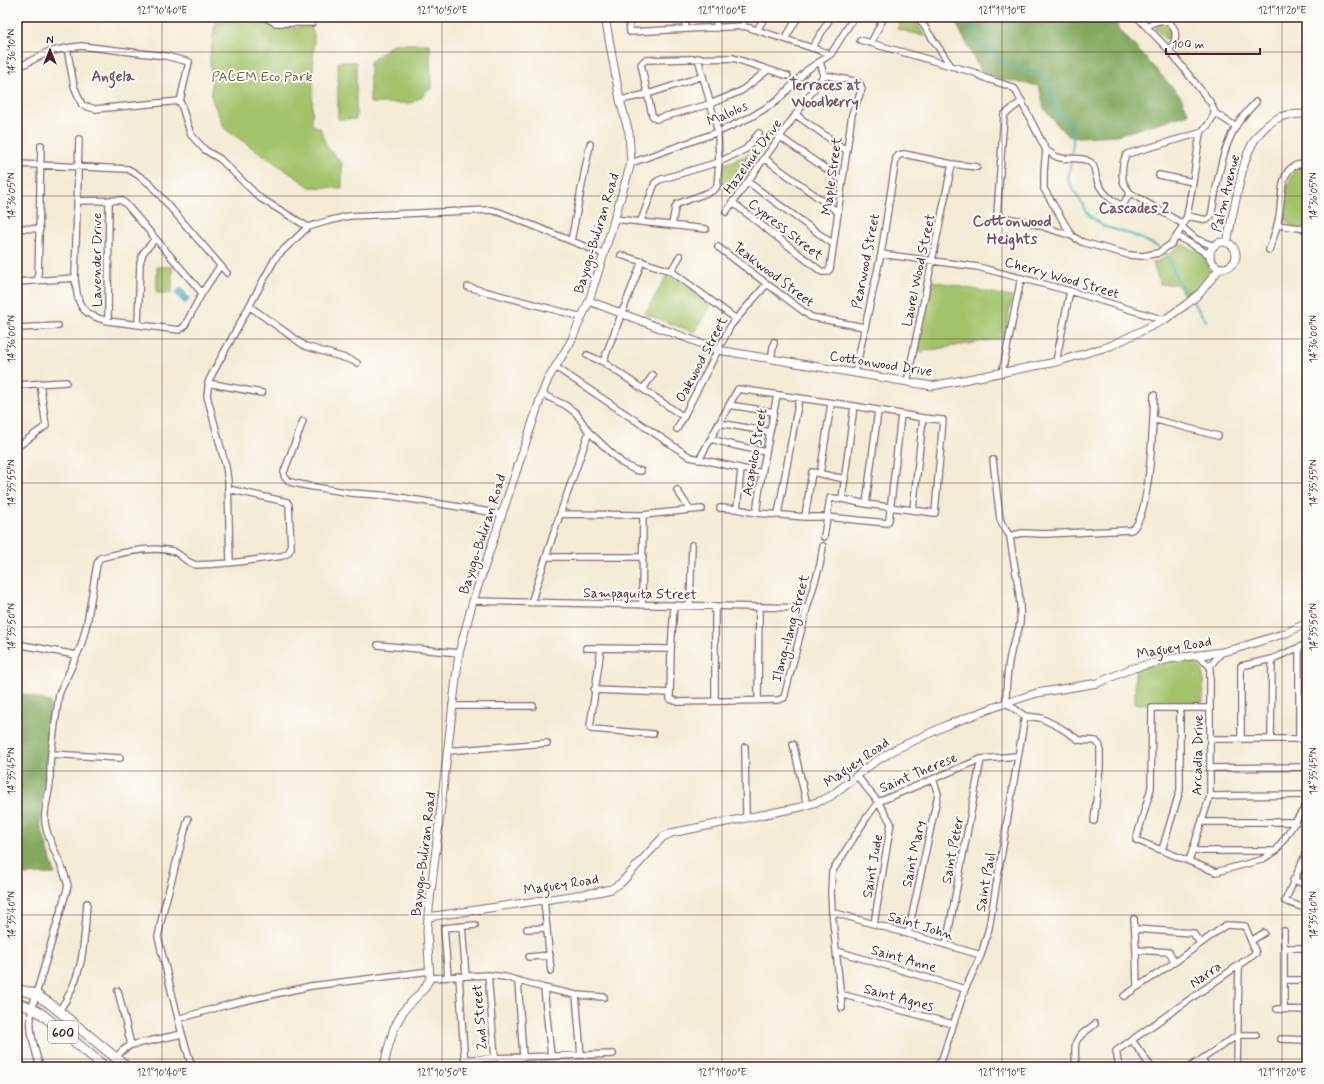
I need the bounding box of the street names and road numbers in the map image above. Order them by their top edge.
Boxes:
street label: Malolos [704,97,751,131]
street label: Hazelnut Drive [719,115,786,198]
street label: Maple Street [818,135,846,216]
street label: Palm Avenue [1208,152,1244,234]
street label: Bayugo-Buliran Road [570,171,625,296]
street label: Cypress Street [744,195,827,265]
street label: Pearwood Street [848,212,884,310]
street label: Laurel Wood Street [898,212,940,328]
street label: Lavender Drive [88,213,106,307]
street label: Teakwood Street [729,238,818,311]
street label: Cherry Wood Street [1002,253,1121,303]
street label: Oakwood Street [672,313,732,405]
street label: Cottonwood Drive [828,347,933,381]
street label: Acapolco Street [738,407,772,497]
street label: Bayugo-Buliran Road [455,472,512,597]
street label: Ilang-ilang Street [768,572,815,684]
street label: Sampaguita Street [583,584,697,604]
street label: Maguey Road [1135,633,1213,665]
street label: Arcadia Drive [1188,714,1208,796]
street label: Maguey Road [820,734,894,794]
street label: Saint Therese [877,748,961,797]
street label: Bayugo-Buliran Road [407,791,442,917]
street label: Saint Peter [938,815,968,885]
street label: Saint Mary [898,819,930,889]
street label: Saint Jude [859,833,887,899]
street label: Saint Paul [972,851,1000,913]
street label: Maguey Road [522,870,600,902]
street label: Saint John [886,907,956,944]
street label: Saint Anne [869,941,939,977]
street label: Narra [1186,957,1225,992]
street label: Saint Agnes [862,980,936,1016]
street label: 2nd Street [468,983,492,1050]
road number: 600 [48,1021,78,1043]

